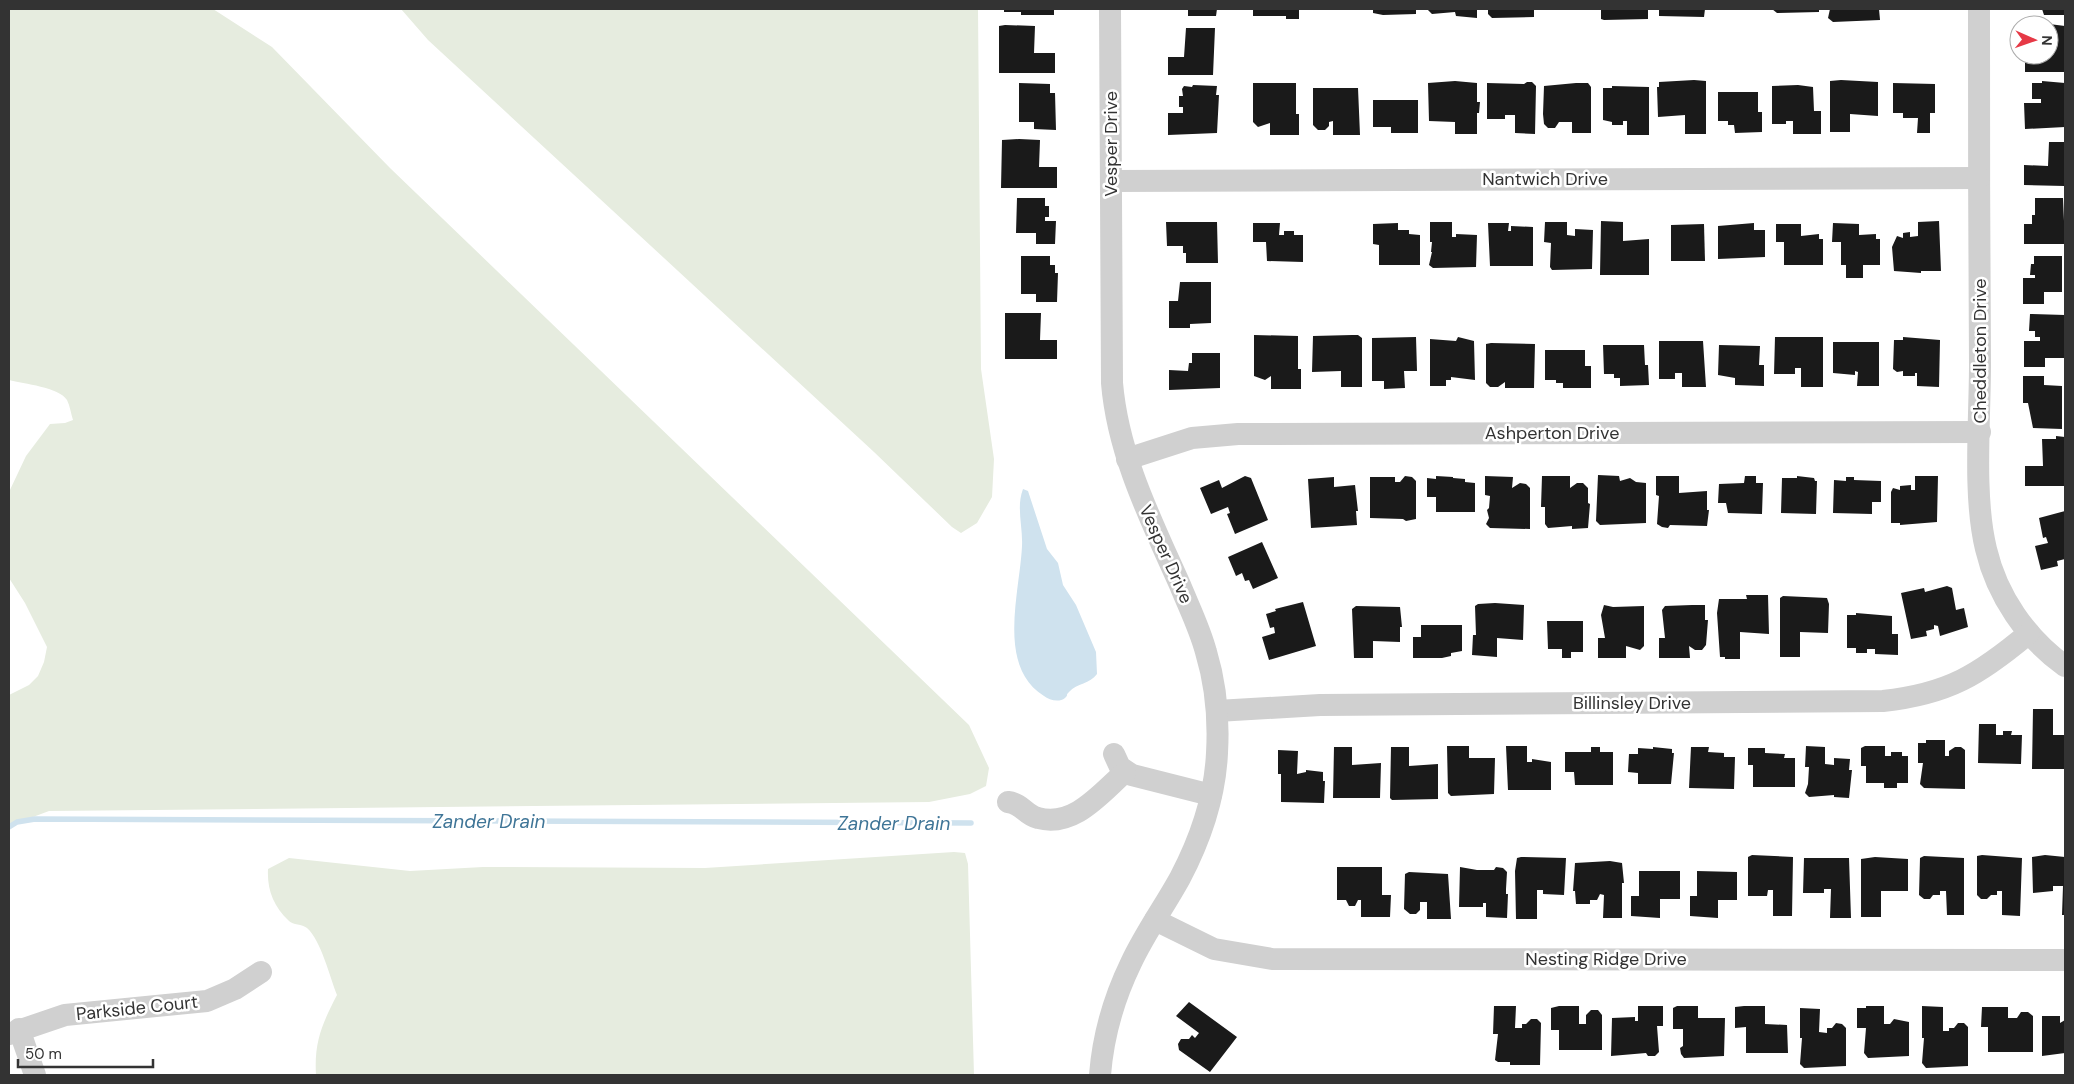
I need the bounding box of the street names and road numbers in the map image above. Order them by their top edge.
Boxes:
street label: Vesper Drive [1099,91,1123,197]
street label: Nantwich Drive [1482,167,1608,191]
street label: Cheddleton Drive [1968,278,1992,424]
street label: Ashperton Drive [1485,421,1619,445]
street label: Vesper Drive [1134,501,1198,607]
street label: Billinsley Drive [1573,691,1691,715]
street label: Nesting Ridge Drive [1525,947,1687,971]
street label: Parkside Court [75,990,199,1026]

